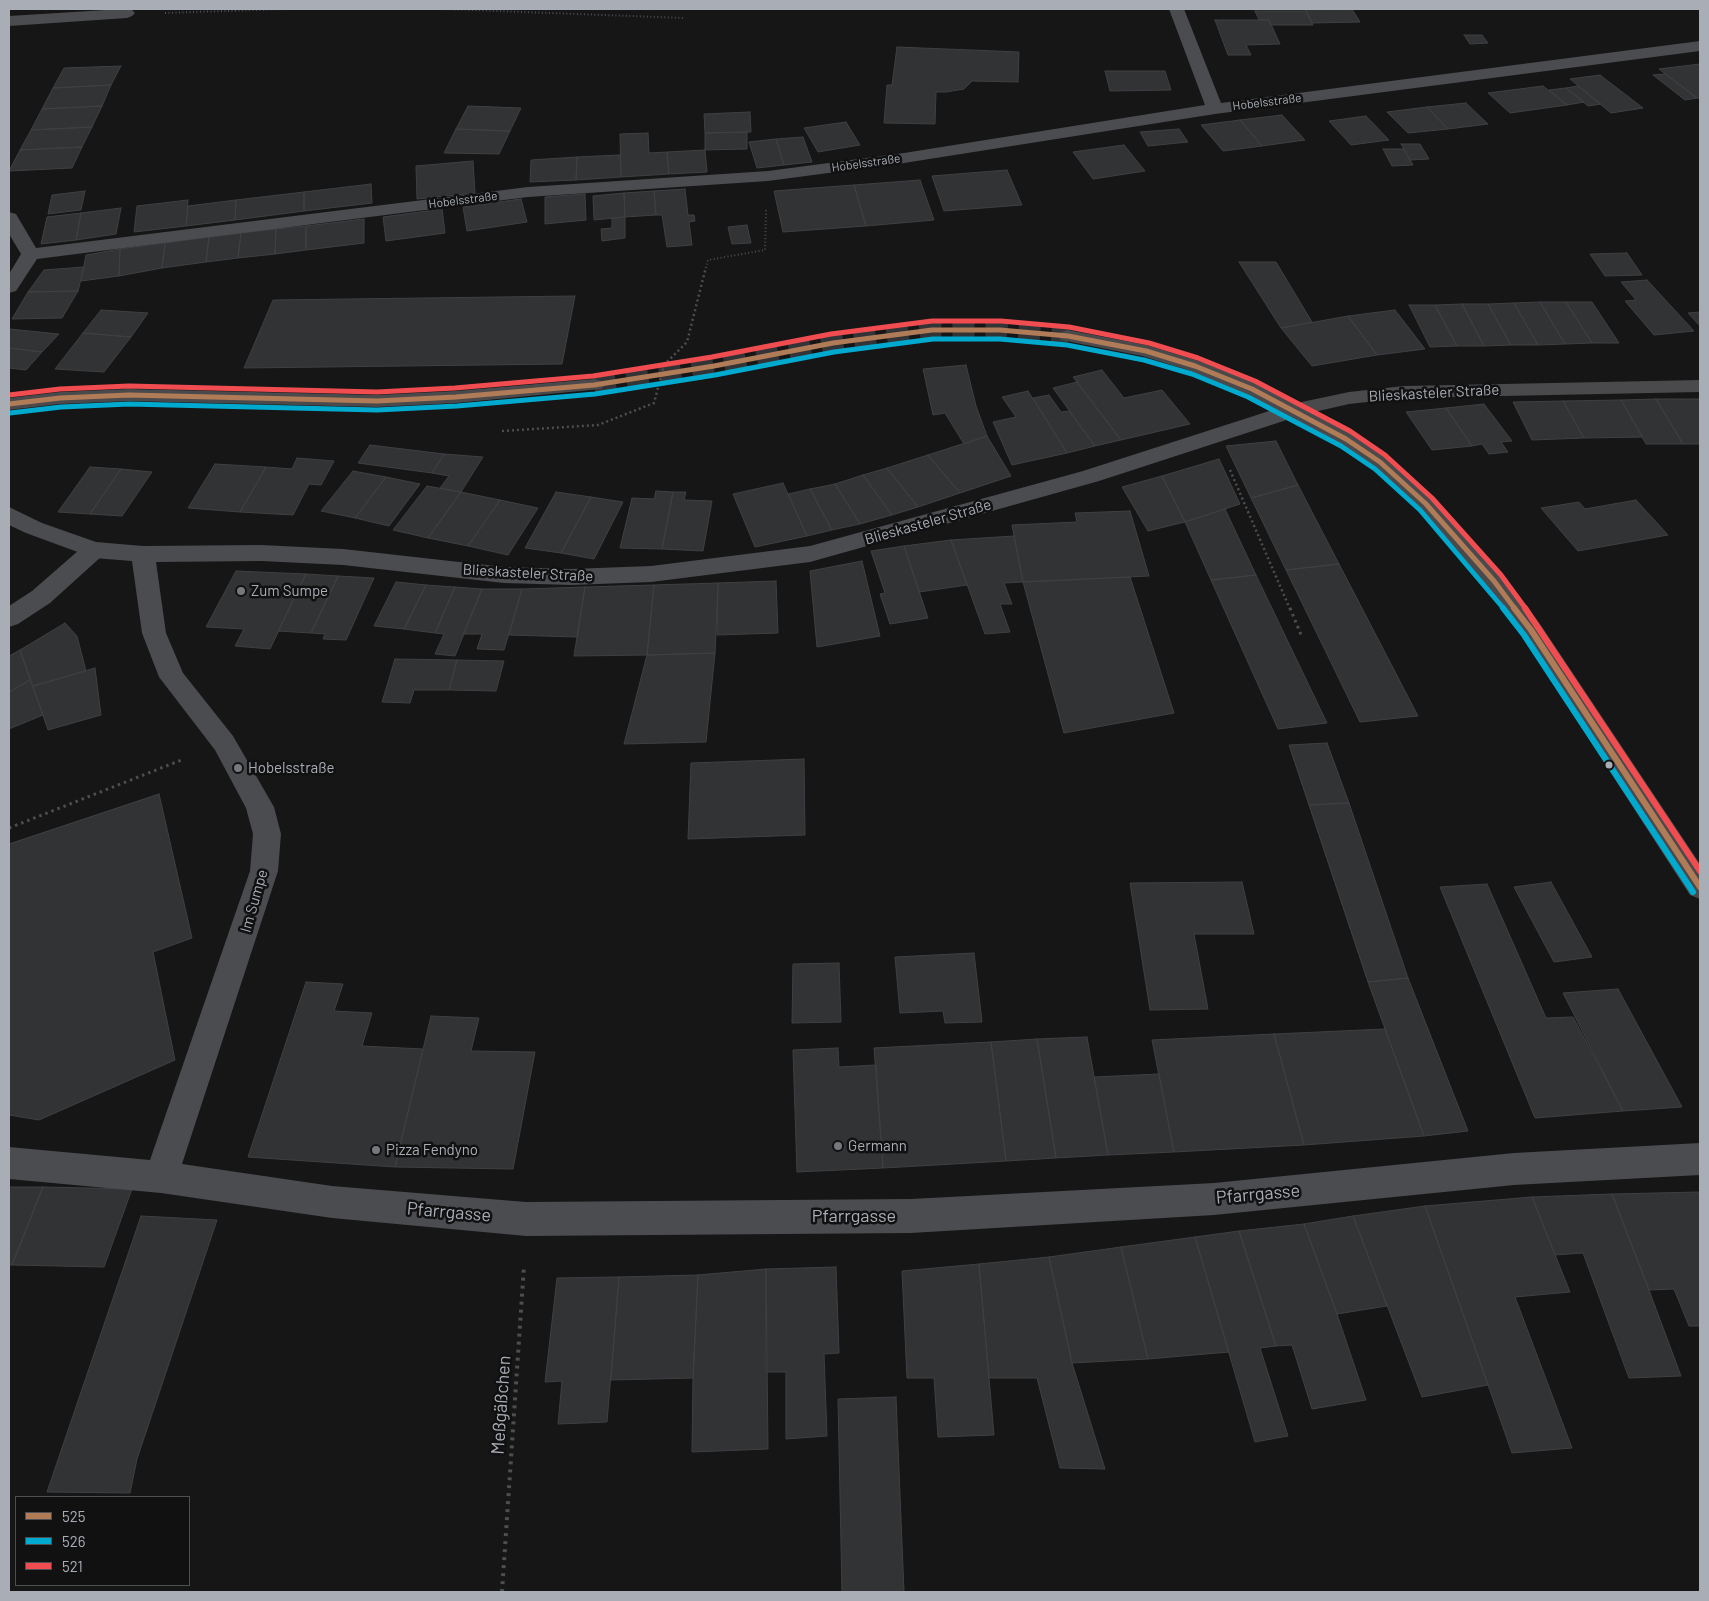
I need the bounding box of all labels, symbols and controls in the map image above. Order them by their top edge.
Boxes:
street label: Hobelsstraße [1232,91,1302,113]
street label: Hobelsstraße [831,151,901,175]
street label: Hobelsstraße [428,189,498,211]
street label: Blieskasteler Straße [1368,381,1500,405]
street label: Blieskasteler Straße [863,495,993,549]
street label: Blieskasteler Straße [462,561,594,585]
place label: Zum Sumpe [251,582,328,600]
marker: Zum Sumpe [235,585,247,597]
place label: Hobelsstraße [248,759,335,777]
unlabelled marker [1604,760,1614,770]
marker: Hobelsstraße [232,762,244,774]
street label: Im Sumpe [236,867,272,935]
place label: Germann [848,1137,907,1155]
marker: Germann [832,1140,844,1152]
place label: Pizza Fendyno [386,1141,478,1159]
marker: Pizza Fendyno [370,1144,382,1156]
street label: Pfarrgasse [1215,1180,1301,1208]
street label: Pfarrgasse [406,1198,492,1226]
street label: Pfarrgasse [812,1205,896,1227]
street label: Meßgäßchen [487,1355,515,1455]
legend [15,1496,190,1586]
text: 525 [62,1507,85,1525]
text: 526 [62,1532,85,1550]
text: 521 [62,1557,83,1575]

